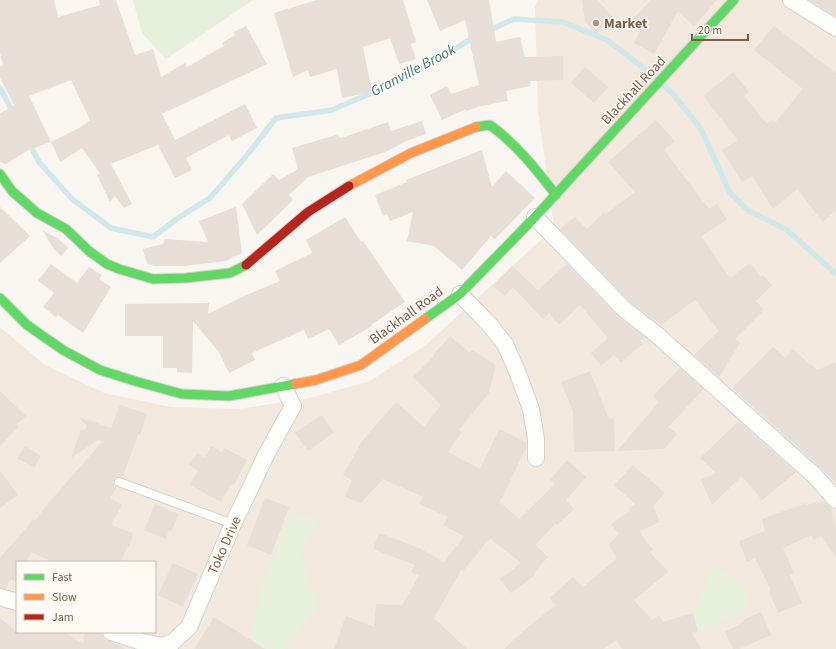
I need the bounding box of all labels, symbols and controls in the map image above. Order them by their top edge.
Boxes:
place label: Market [604,14,648,34]
scale bar [692,16,748,42]
marker: Market [591,18,601,28]
text: 20 m [698,22,722,39]
water label: Granville Brook [367,39,460,102]
street label: Blackhall Road [597,52,671,129]
street label: Blackhall Road [366,282,448,349]
street label: Toko Drive [203,513,247,578]
legend [16,561,156,633]
text: Fast [52,569,72,586]
text: Slow [52,589,77,606]
text: Jam [52,609,74,626]

